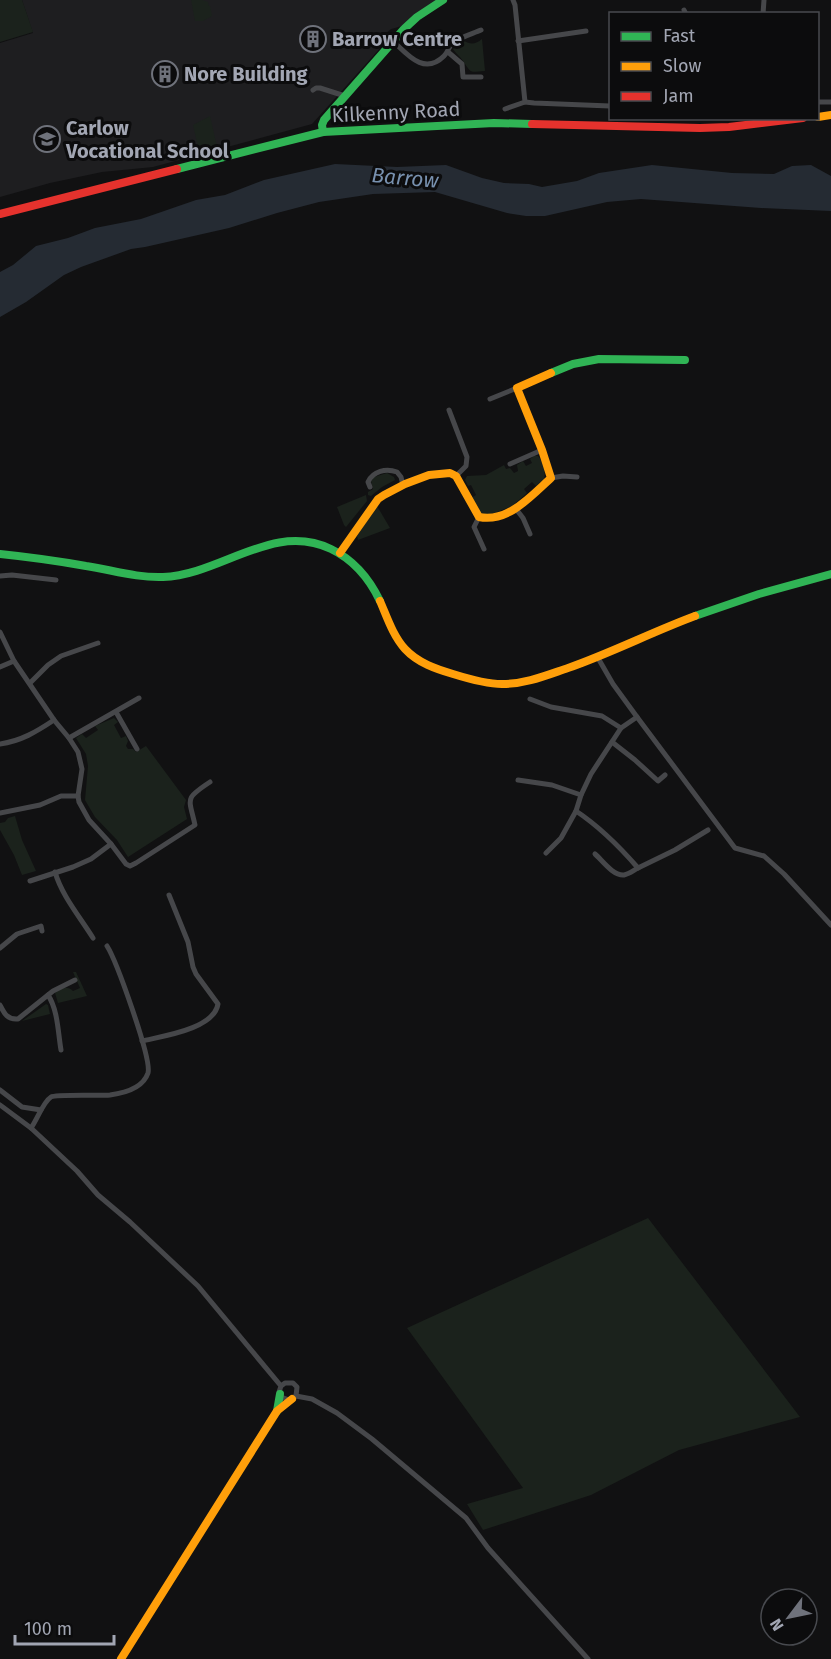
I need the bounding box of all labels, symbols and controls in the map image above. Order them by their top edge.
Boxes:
legend [609,12,819,120]
building icon: Barrow Centre [298,24,328,54]
text: Fast [663,25,696,47]
place label: Barrow Centre [332,27,462,51]
text: Slow [663,55,702,77]
building icon: Nore Building [150,59,180,89]
place label: Nore Building [184,62,309,86]
text: Jam [663,85,694,107]
street label: Kilkenny Road [331,97,461,127]
place label: Carlow Vocational School [65,116,229,163]
school or university icon: Carlow Vocational School [32,124,62,154]
water label: Barrow [370,162,441,194]
north arrow [759,1587,819,1647]
scale bar [15,1608,114,1646]
text: N [766,1615,788,1634]
text: 100 m [24,1618,72,1640]

